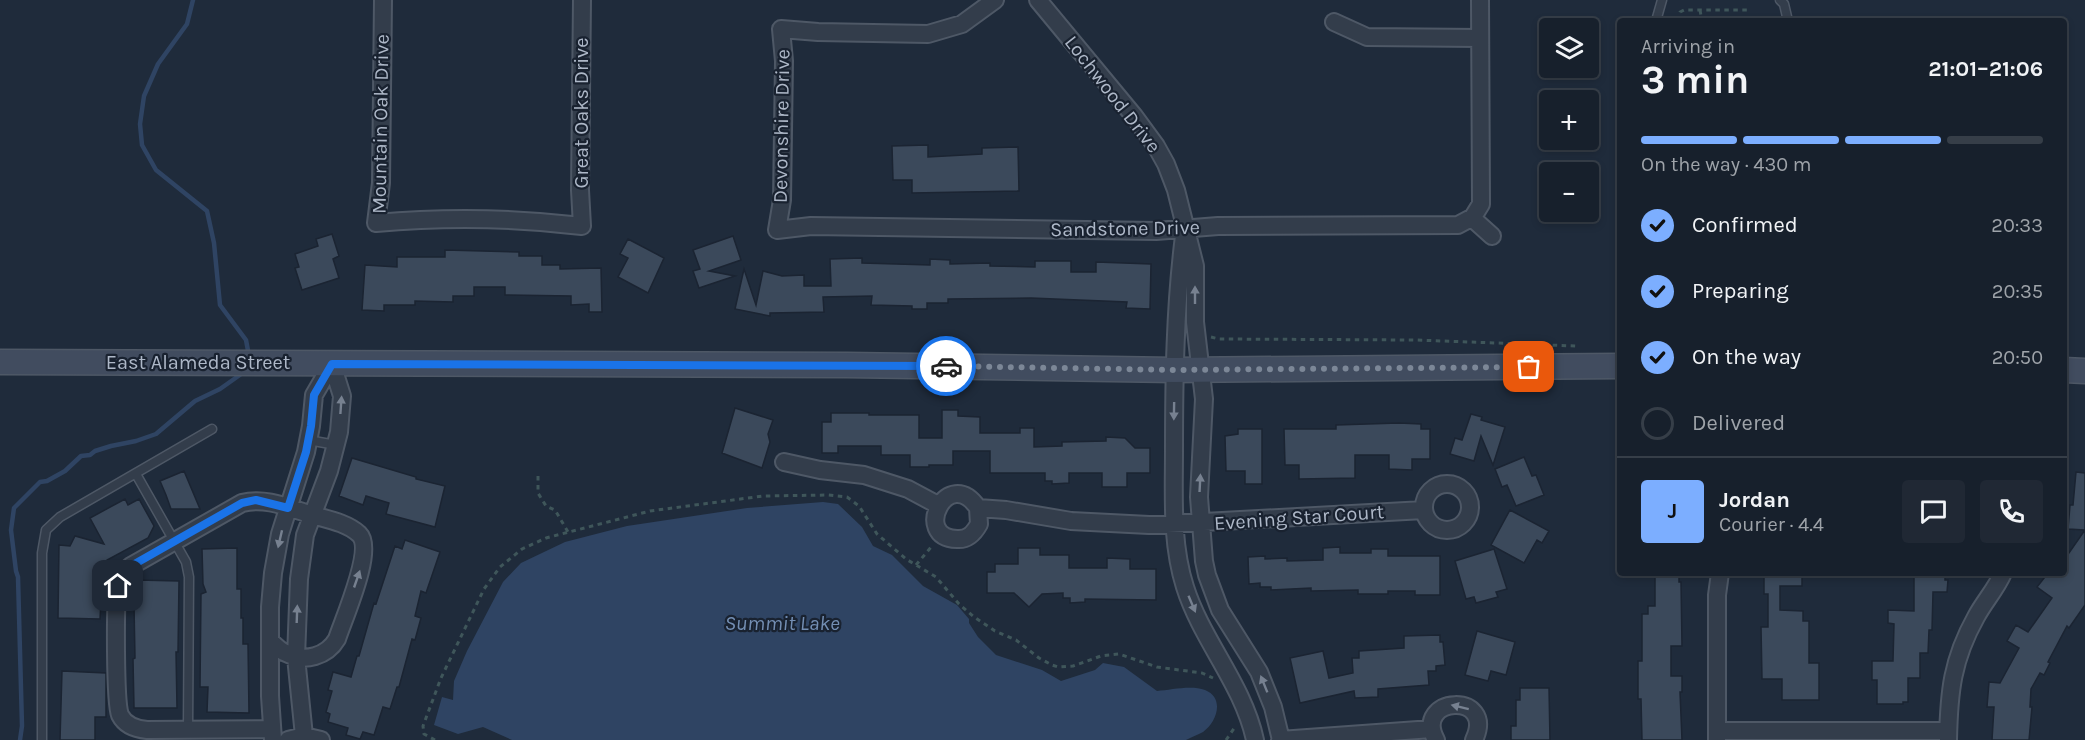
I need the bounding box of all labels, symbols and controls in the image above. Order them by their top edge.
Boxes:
map controls [1539,18,1599,222]
button: layers [1539,18,1599,78]
street label: Lochwood Drive [1060,31,1165,157]
street label: Mountain Oak Drive [367,34,394,214]
text: Arriving in [1641,35,1735,58]
street label: Great Oaks Drive [570,38,593,188]
street label: Devonshire Drive [769,49,794,203]
text: 21:01–21:06 [1928,56,2043,82]
text: 3 min [1641,57,1749,103]
button: + [1539,90,1599,150]
text: On the way · 430 m [1641,153,1812,176]
button: − [1539,162,1599,222]
icon: check [1641,209,1674,242]
text: Confirmed [1692,212,1798,238]
text: 20:33 [1991,214,2043,237]
street label: Sandstone Drive [1050,216,1200,241]
icon: check [1641,275,1674,308]
text: Preparing [1692,278,1789,304]
text: 20:35 [1992,280,2043,303]
one-way arrow [1190,285,1200,304]
courier [916,336,976,396]
pin [1503,341,1554,392]
icon: check [1641,341,1674,374]
text: On the way [1692,344,1801,370]
text: 20:50 [1992,346,2043,369]
icon: car [930,350,963,383]
icon: bag [1512,350,1545,383]
street label: East Alameda Street [106,351,291,374]
one-way arrow [336,395,345,414]
one-way arrow [1169,402,1179,421]
text: Delivered [1692,410,1785,436]
one-way arrow [1195,474,1205,493]
button: chat [1902,480,1965,543]
button: phone [1980,480,2043,543]
text: Jordan [1719,487,1790,513]
text: J [1668,498,1677,524]
street label: Evening Star Court [1213,500,1385,535]
text: Courier · 4.4 [1719,513,1824,536]
one-way arrow [274,530,284,548]
pin [92,560,143,611]
icon: home [101,569,134,602]
one-way arrow [353,570,363,588]
one-way arrow [1187,595,1197,613]
one-way arrow [292,605,302,624]
water label: Summit Lake [724,611,840,635]
one-way arrow [1259,675,1268,693]
one-way arrow [1451,702,1470,711]

